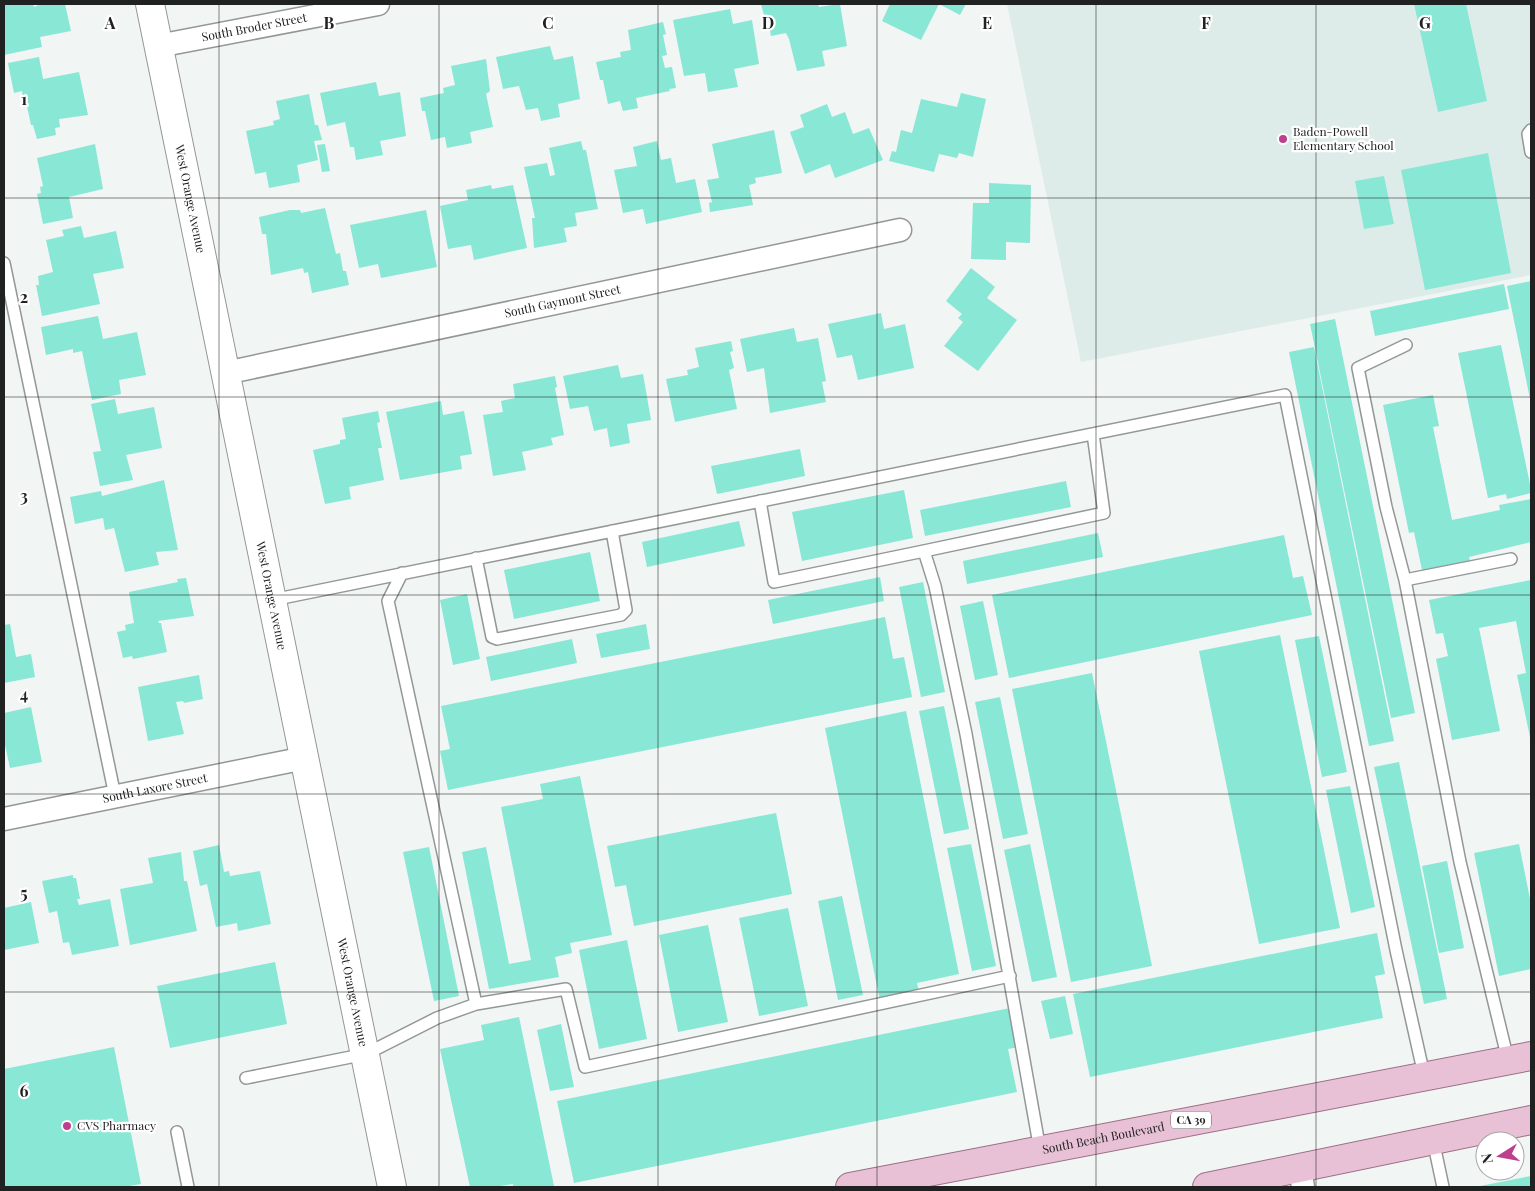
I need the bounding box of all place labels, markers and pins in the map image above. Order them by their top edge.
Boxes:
place label: Baden-Powell Elementary School [1293,123,1394,153]
marker: Baden-Powell Elementary School [1277,133,1289,145]
place label: CVS Pharmacy [77,1117,156,1133]
marker: CVS Pharmacy [61,1120,73,1132]

